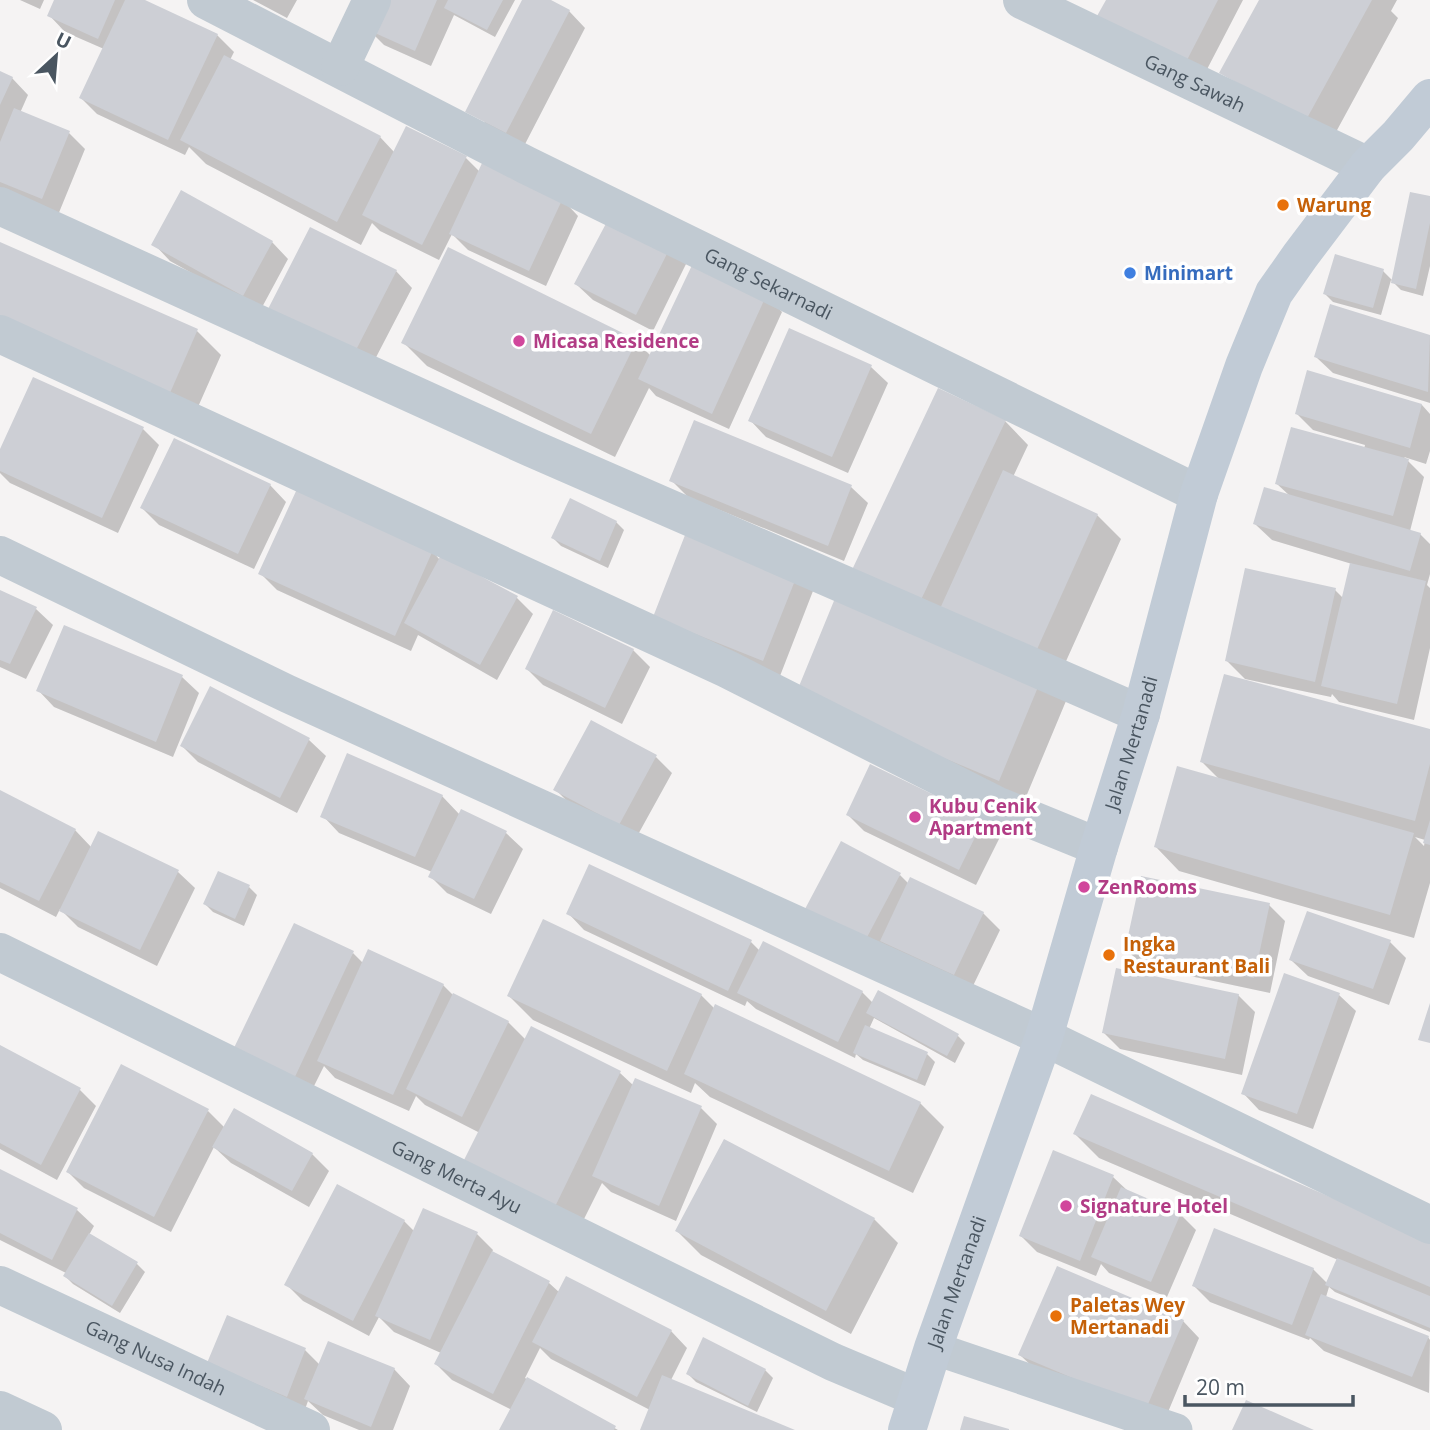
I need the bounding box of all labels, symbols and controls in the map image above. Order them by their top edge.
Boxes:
north arrow [21,21,91,91]
text: U [51,26,76,56]
street label: Gang Sawah [1140,48,1250,118]
place label: Warung [1297,192,1371,218]
marker: Warung [1275,197,1291,213]
street label: Gang Sekarnadi [700,241,837,326]
place label: Minimart [1144,260,1233,286]
marker: Minimart [1122,265,1138,281]
place label: Micasa Residence [533,328,700,354]
marker: Micasa Residence [511,333,527,349]
street label: Jalan Mertanadi [1098,673,1164,815]
place label: Kubu Cenik Apartment [929,793,1037,841]
marker: Kubu Cenik Apartment [907,809,923,825]
place label: ZenRooms [1098,874,1197,900]
marker: ZenRooms [1076,879,1092,895]
place label: Ingka Restaurant Bali [1123,931,1270,979]
marker: Ingka Restaurant Bali [1101,947,1117,963]
street label: Gang Merta Ayu [387,1134,526,1220]
place label: Signature Hotel [1080,1193,1228,1219]
marker: Signature Hotel [1058,1198,1074,1214]
street label: Jalan Mertanadi [920,1212,992,1354]
place label: Paletas Wey Mertanadi [1070,1292,1185,1340]
marker: Paletas Wey Mertanadi [1048,1308,1064,1324]
street label: Gang Nusa Indah [81,1314,231,1402]
scale bar [1185,1364,1353,1408]
text: 20 m [1196,1373,1245,1401]

